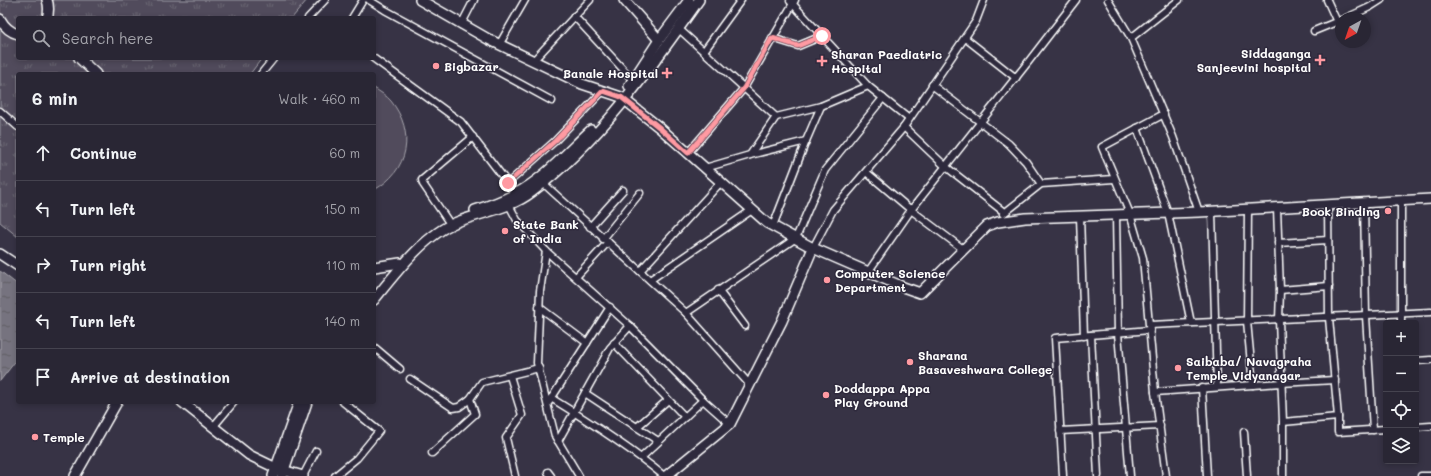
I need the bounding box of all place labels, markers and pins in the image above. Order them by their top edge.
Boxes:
place label: Siddaganga Sanjeevini hospital [1197,45,1311,75]
place label: Sharan Paediatric Hospital [831,46,942,76]
marker: Siddaganga Sanjeevini hospital [1314,54,1326,66]
marker: Sharan Paediatric Hospital [816,55,828,67]
place label: Bigbazar [444,58,499,74]
marker: Bigbazar [431,61,441,71]
place label: Banale Hospital [563,65,658,81]
marker: Banale Hospital [661,67,673,79]
place label: Book Binding [1302,203,1380,219]
marker: Book Binding [1383,206,1393,216]
place label: State Bank of India [513,216,579,246]
marker: State Bank of India [500,226,510,236]
place label: Computer Science Department [835,265,945,295]
marker: Computer Science Department [822,275,832,285]
place label: Sharana Basaveshwara College [918,347,1052,377]
place label: Saibaba/ Navagraha Temple Vidyanagar [1186,353,1312,383]
marker: Sharana Basaveshwara College [905,357,915,367]
marker: Saibaba/ Navagraha Temple Vidyanagar [1173,363,1183,373]
place label: Doddappa Appa Play Ground [834,380,930,410]
marker: Doddappa Appa Play Ground [821,390,831,400]
place label: Temple [43,429,85,445]
marker: Temple [30,432,40,442]

